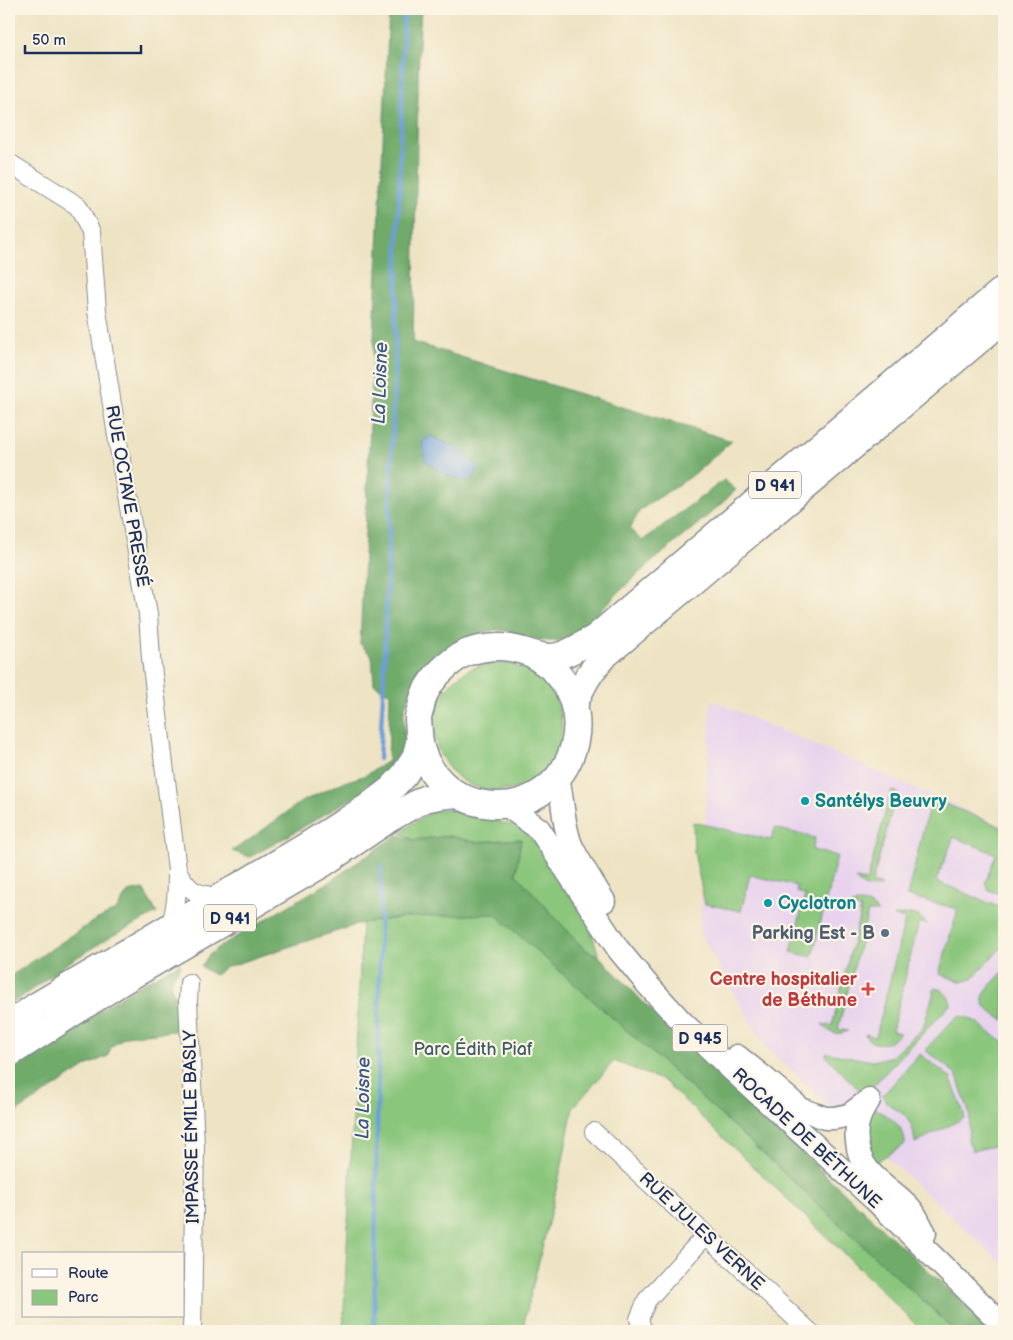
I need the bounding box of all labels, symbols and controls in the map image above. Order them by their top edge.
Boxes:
scale bar [25,22,141,54]
text: 50 m [32,31,66,50]
water label: La Loisne [368,342,393,425]
street label: RUE OCTAVE PRESSÉ [101,403,156,589]
road number: D 941 [749,472,801,498]
place label: Santélys Beuvry [815,791,947,812]
marker: Santélys Beuvry [799,795,811,807]
place label: Cyclotron [778,893,856,914]
marker: Cyclotron [762,897,774,909]
road number: D 941 [204,904,256,931]
place label: Parking Est - B [752,923,875,944]
marker: Parking Est - B [879,927,891,939]
place label: Centre hospitalier de Béthune [710,969,858,1011]
marker: Centre hospitalier de Béthune [861,982,875,996]
road number: D 945 [672,1024,728,1052]
street label: IMPASSE ÉMILE BASLY [177,1029,204,1224]
park label: Parc Édith Piaf [414,1037,533,1060]
water label: La Loisne [351,1057,376,1139]
street label: ROCADE DE BÉTHUNE [728,1062,887,1213]
street label: RUE JULES VERNE [635,1168,769,1295]
legend [22,1252,185,1318]
text: Route [68,1264,109,1283]
text: Parc [68,1288,98,1307]

